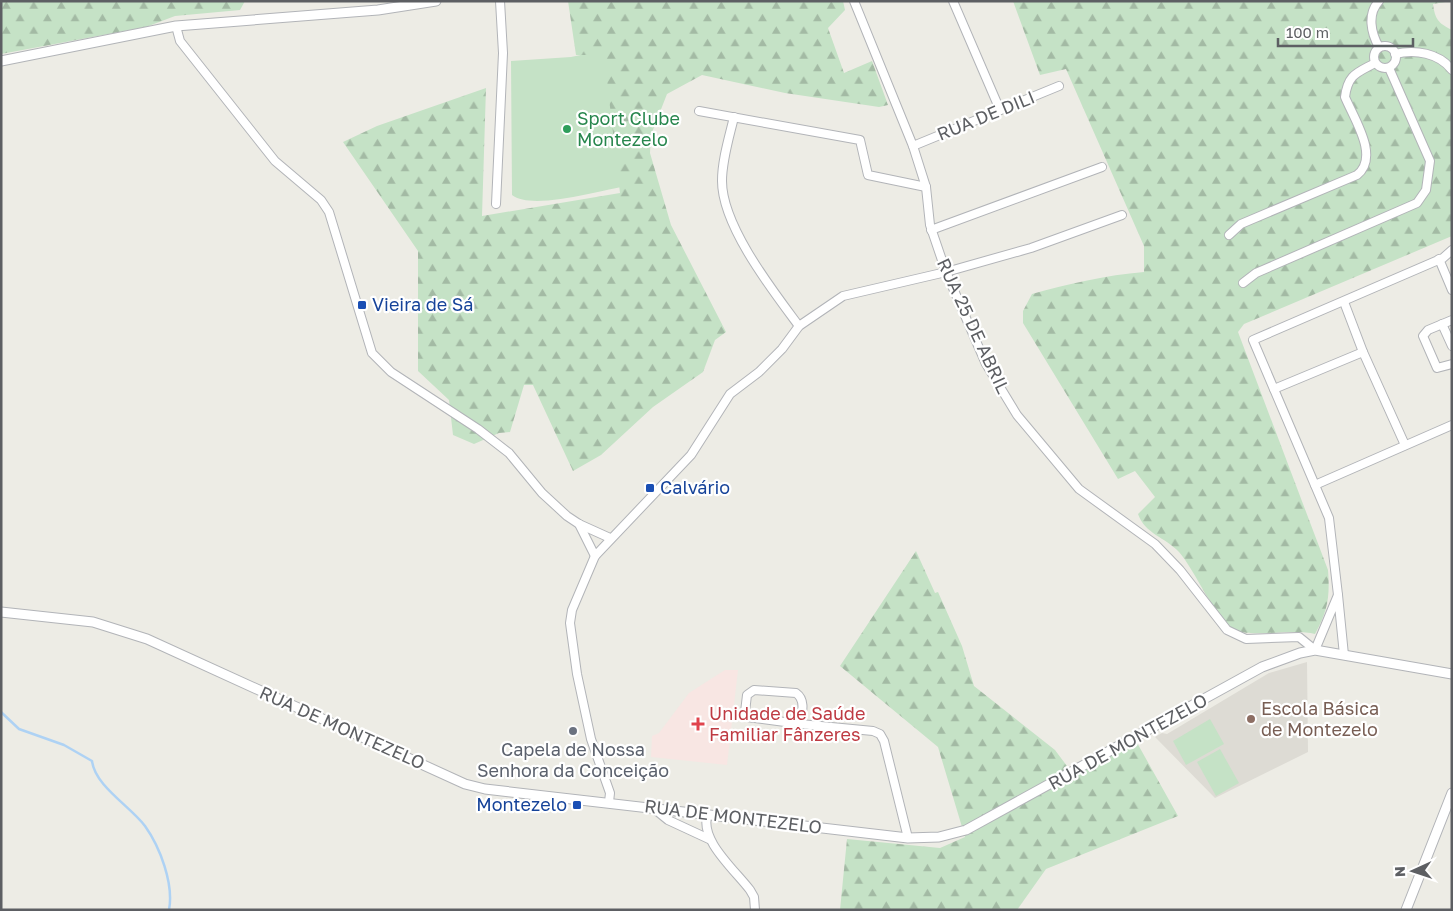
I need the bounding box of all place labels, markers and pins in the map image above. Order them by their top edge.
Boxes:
place label: Sport Clube Montezelo [577,107,680,150]
marker: Sport Clube Montezelo [561,123,573,135]
place label: Vieira de Sá [372,293,473,315]
marker: Vieira de Sá [356,299,368,311]
place label: Calvário [660,476,730,498]
marker: Calvário [644,482,656,494]
place label: Escola Básica de Montezelo [1261,697,1379,740]
place label: Unidade de Saúde Familiar Fânzeres [709,702,865,745]
marker: Escola Básica de Montezelo [1245,713,1257,725]
marker: Unidade de Saúde Familiar Fânzeres [691,717,705,731]
marker: Capela de Nossa Senhora da Conceição [567,725,579,737]
place label: Capela de Nossa Senhora da Conceição [477,738,669,781]
place label: Montezelo [476,793,567,815]
marker: Montezelo [571,799,583,811]

